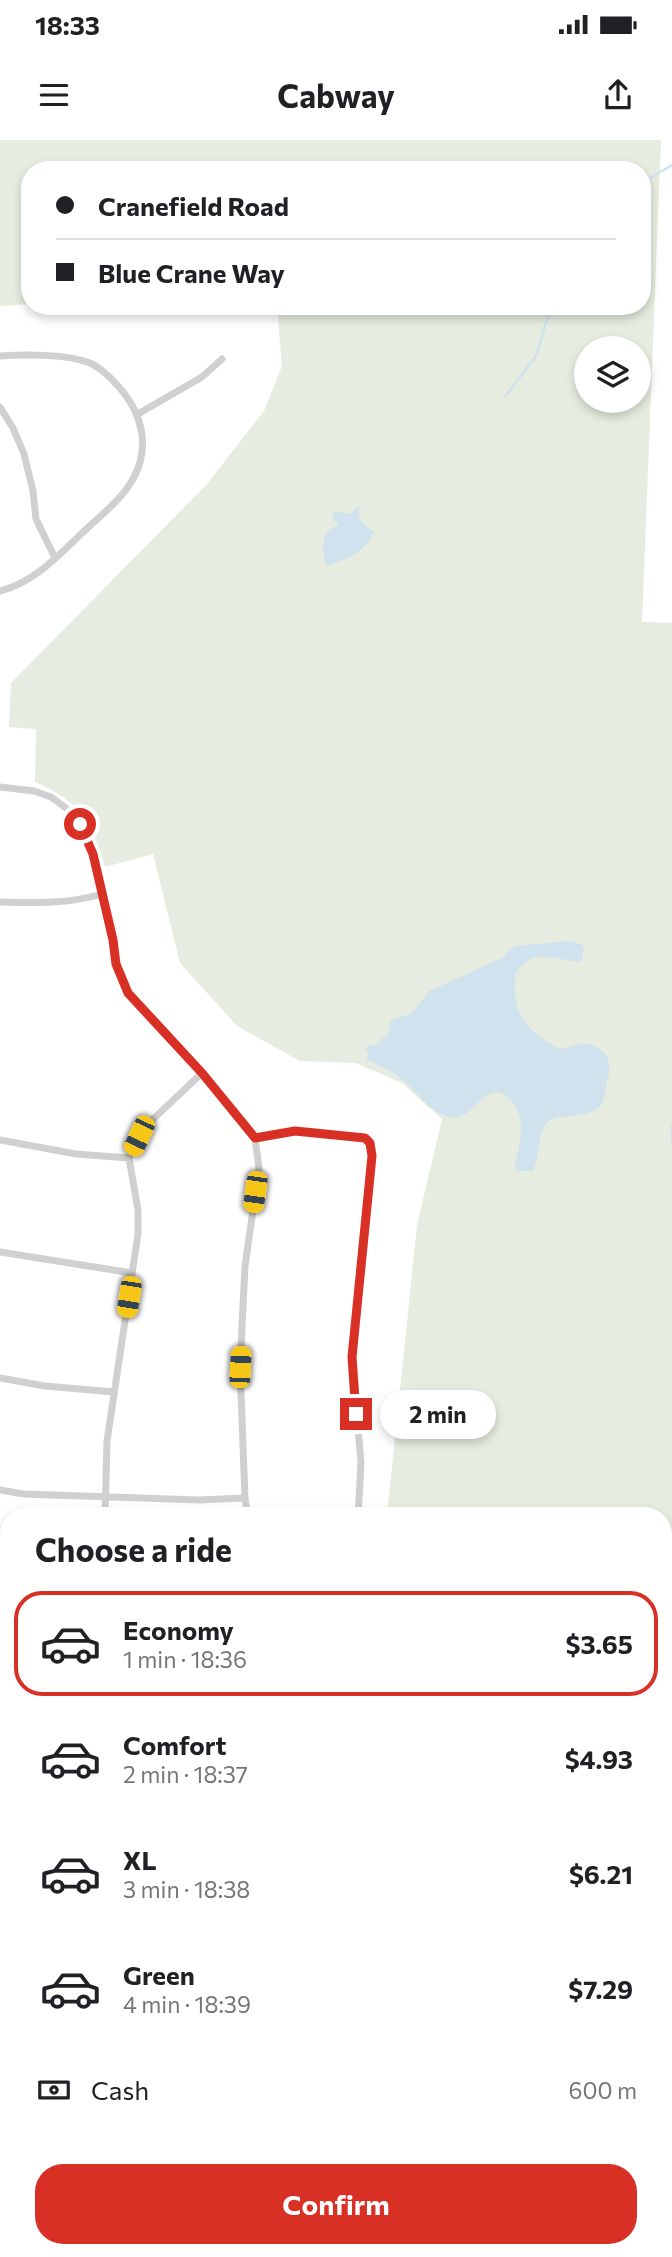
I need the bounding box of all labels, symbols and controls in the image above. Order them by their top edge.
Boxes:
text: 18:33 [35,9,100,40]
text: Cabway [277,75,395,115]
icon: menu [35,76,73,114]
icon: share [599,76,637,114]
text: Cranefield Road [98,190,289,221]
text: Blue Crane Way [98,257,285,288]
map controls [574,336,651,413]
button: layers [574,336,651,413]
route start [64,808,96,840]
car [121,1113,158,1159]
car [242,1170,269,1214]
car [116,1275,143,1319]
car [229,1345,252,1389]
callout: 2 min [380,1390,496,1438]
route end [340,1398,372,1430]
text: 2 min [409,1400,467,1428]
text: Choose a ride [35,1529,232,1569]
icon: car [39,1612,102,1675]
text: Economy [123,1614,234,1645]
text: $3.65 [566,1628,633,1659]
text: 1 min · 18:36 [123,1645,247,1673]
icon: car [39,1727,102,1790]
text: Comfort [123,1729,226,1760]
text: $4.93 [565,1743,633,1774]
text: 2 min · 18:37 [123,1760,248,1788]
icon: car [39,1842,102,1905]
text: XL [123,1844,157,1875]
text: $6.21 [569,1858,633,1889]
text: 3 min · 18:38 [123,1875,250,1903]
icon: car [39,1957,102,2020]
text: Green [123,1959,195,1990]
text: $7.29 [568,1973,633,2004]
text: 4 min · 18:39 [123,1990,251,2018]
icon: cash [35,2071,73,2109]
text: Cash [91,2074,149,2105]
text: 600 m [569,2076,637,2104]
button: Confirm [35,2164,637,2244]

